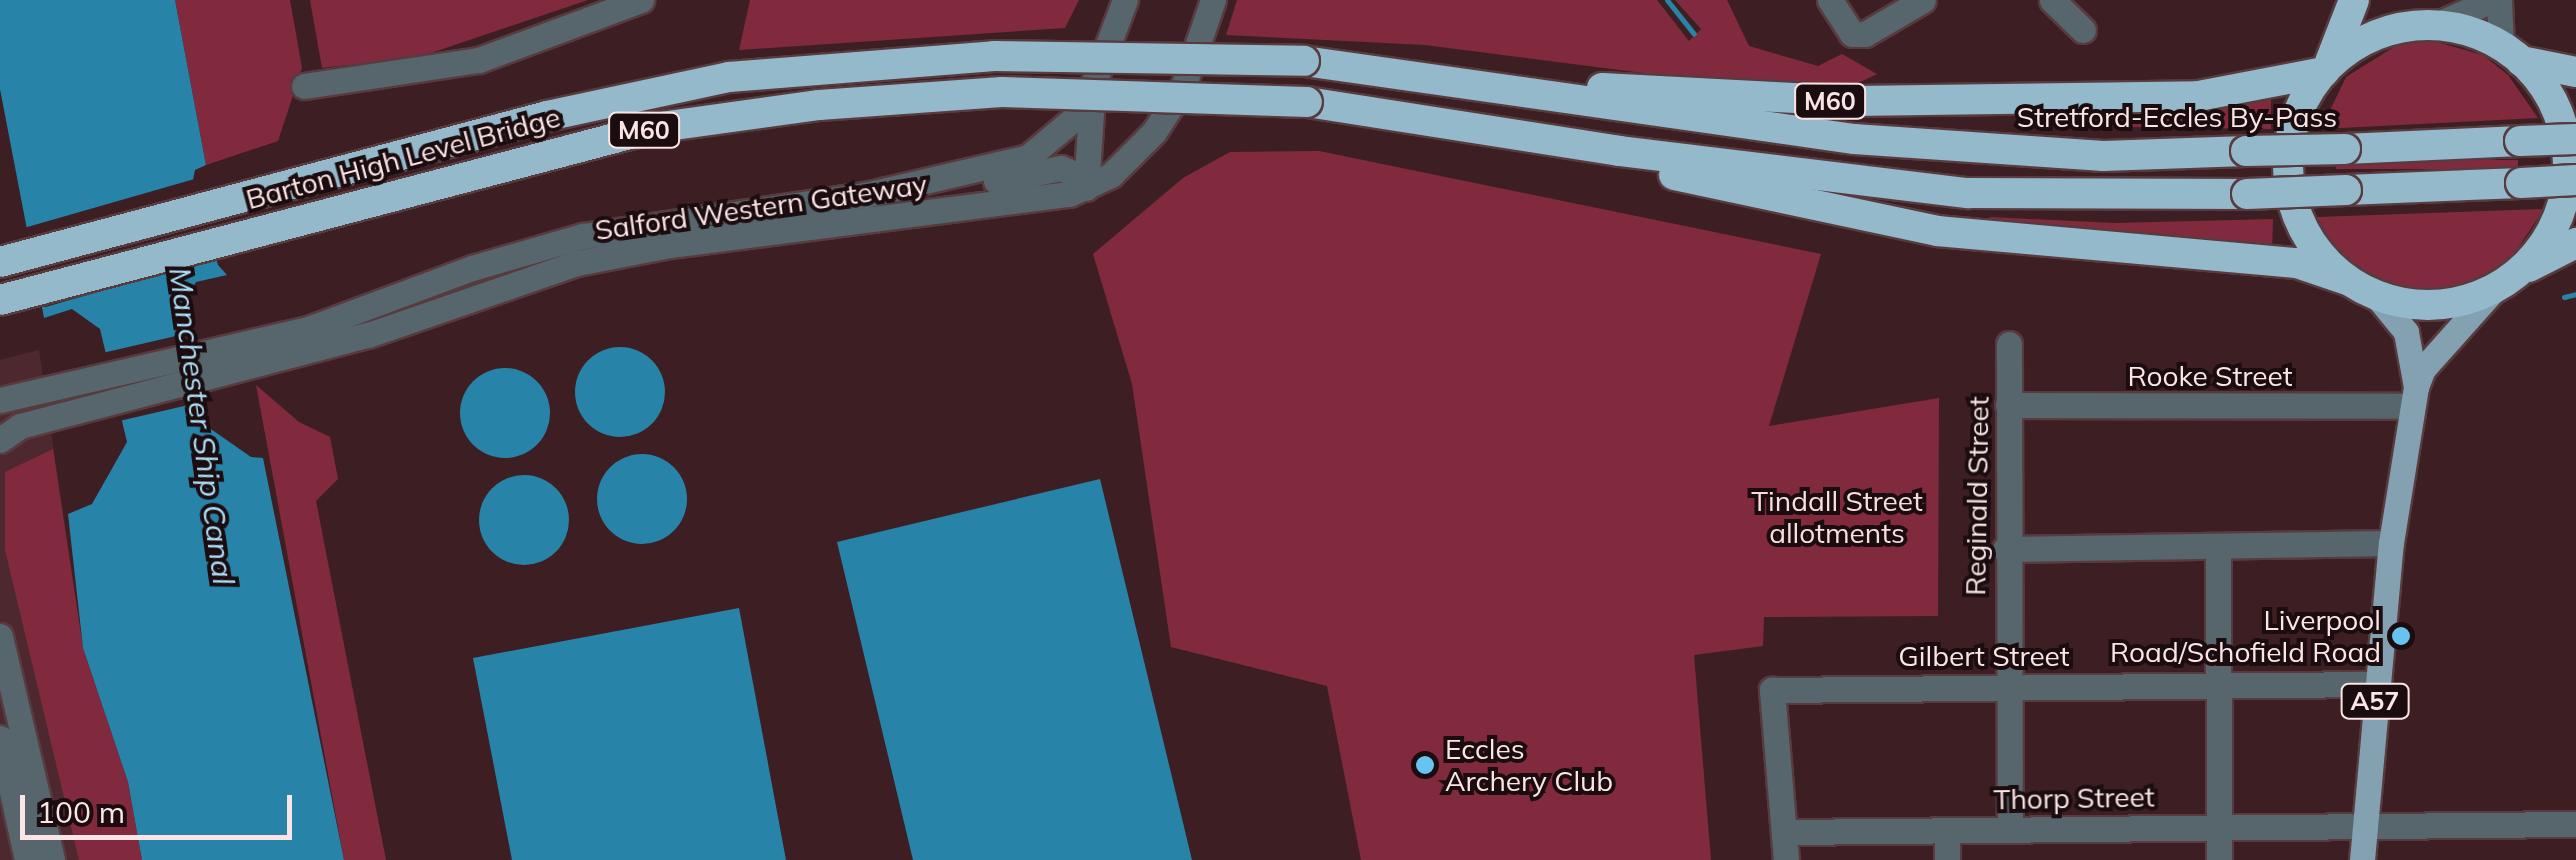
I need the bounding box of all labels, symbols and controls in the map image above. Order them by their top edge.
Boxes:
road number: M60 [1792,81,1868,121]
street label: Barton High Level Bridge [242,100,564,216]
street label: Stretford-Eccles By-Pass [2017,100,2337,134]
road number: M60 [606,110,682,150]
street label: Salford Western Gateway [593,167,929,247]
water label: Manchester Ship Canal [162,265,242,587]
street label: Rooke Street [2127,359,2293,393]
street label: Reginald Street [1958,396,1996,596]
park label: Tindall Street allotments [1751,484,1923,550]
place label: Liverpool Road/Schofield Road [2110,603,2381,669]
marker: Liverpool Road/Schofield Road [2390,625,2412,647]
street label: Gilbert Street [1898,639,2070,673]
road number: A57 [2340,681,2410,721]
place label: Eccles Archery Club [1445,732,1613,798]
marker: Eccles Archery Club [1414,754,1436,776]
scale bar [25,775,298,837]
street label: Thorp Street [1993,780,2155,816]
text: 100 m [37,793,125,831]

